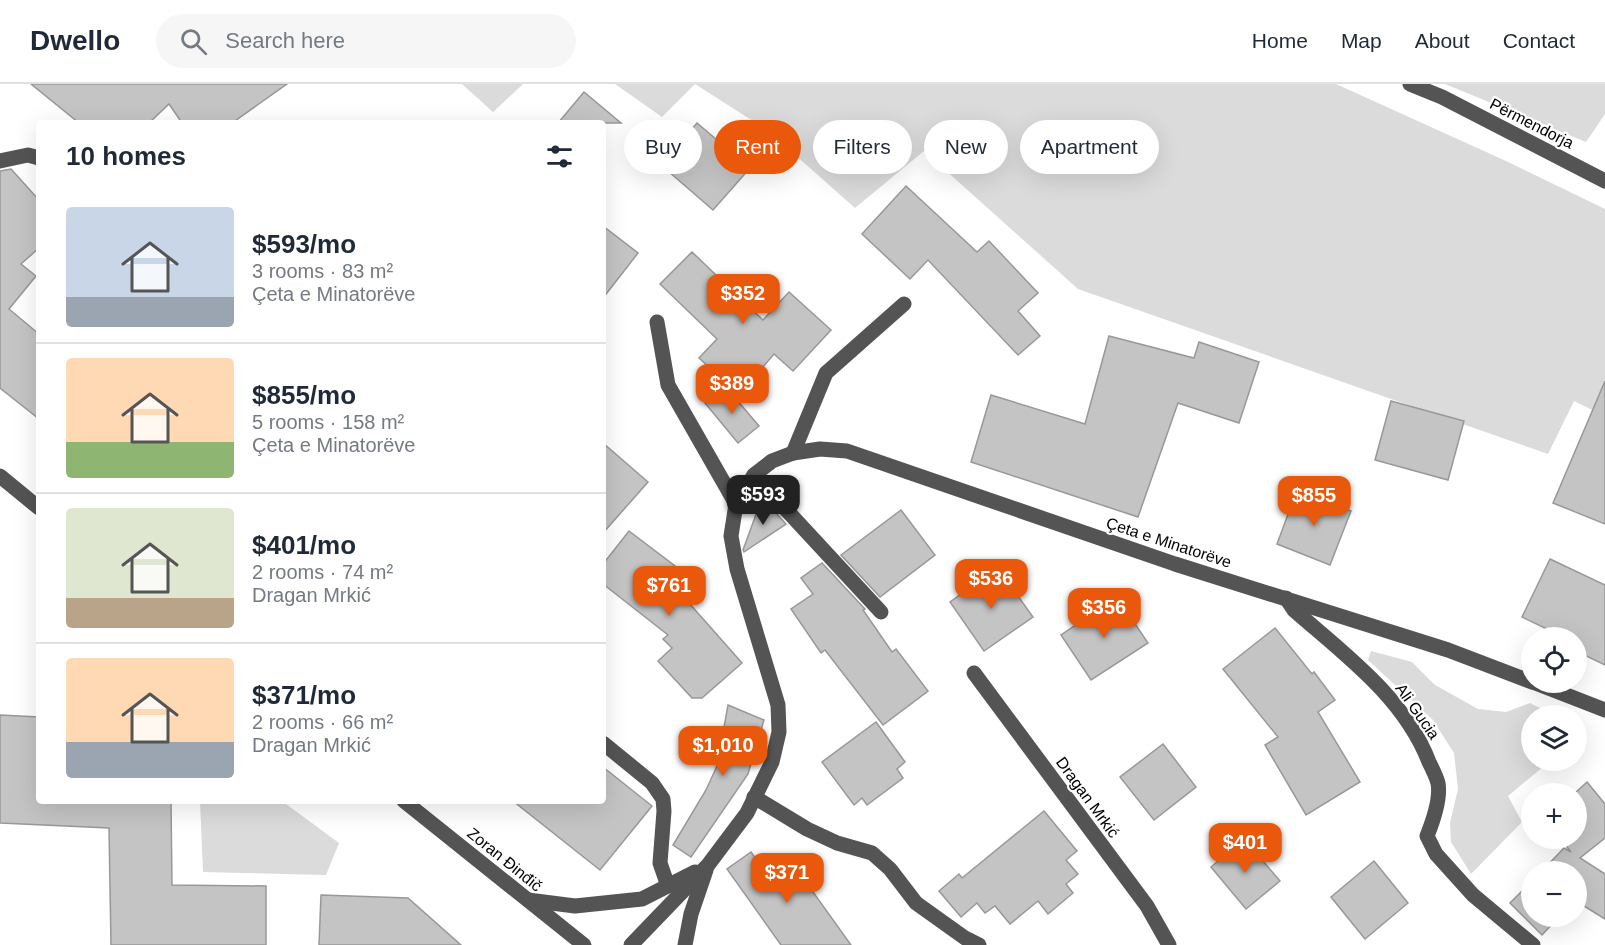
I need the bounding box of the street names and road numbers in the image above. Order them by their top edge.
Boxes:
street label: Përmendorja [1487,95,1577,152]
street label: Çeta e Minatorëve [1104,514,1234,571]
street label: Ali Gucia [1392,680,1443,742]
street label: Dragan Mrkić [1053,754,1122,841]
street label: Zoran Đinđič [464,824,545,895]

